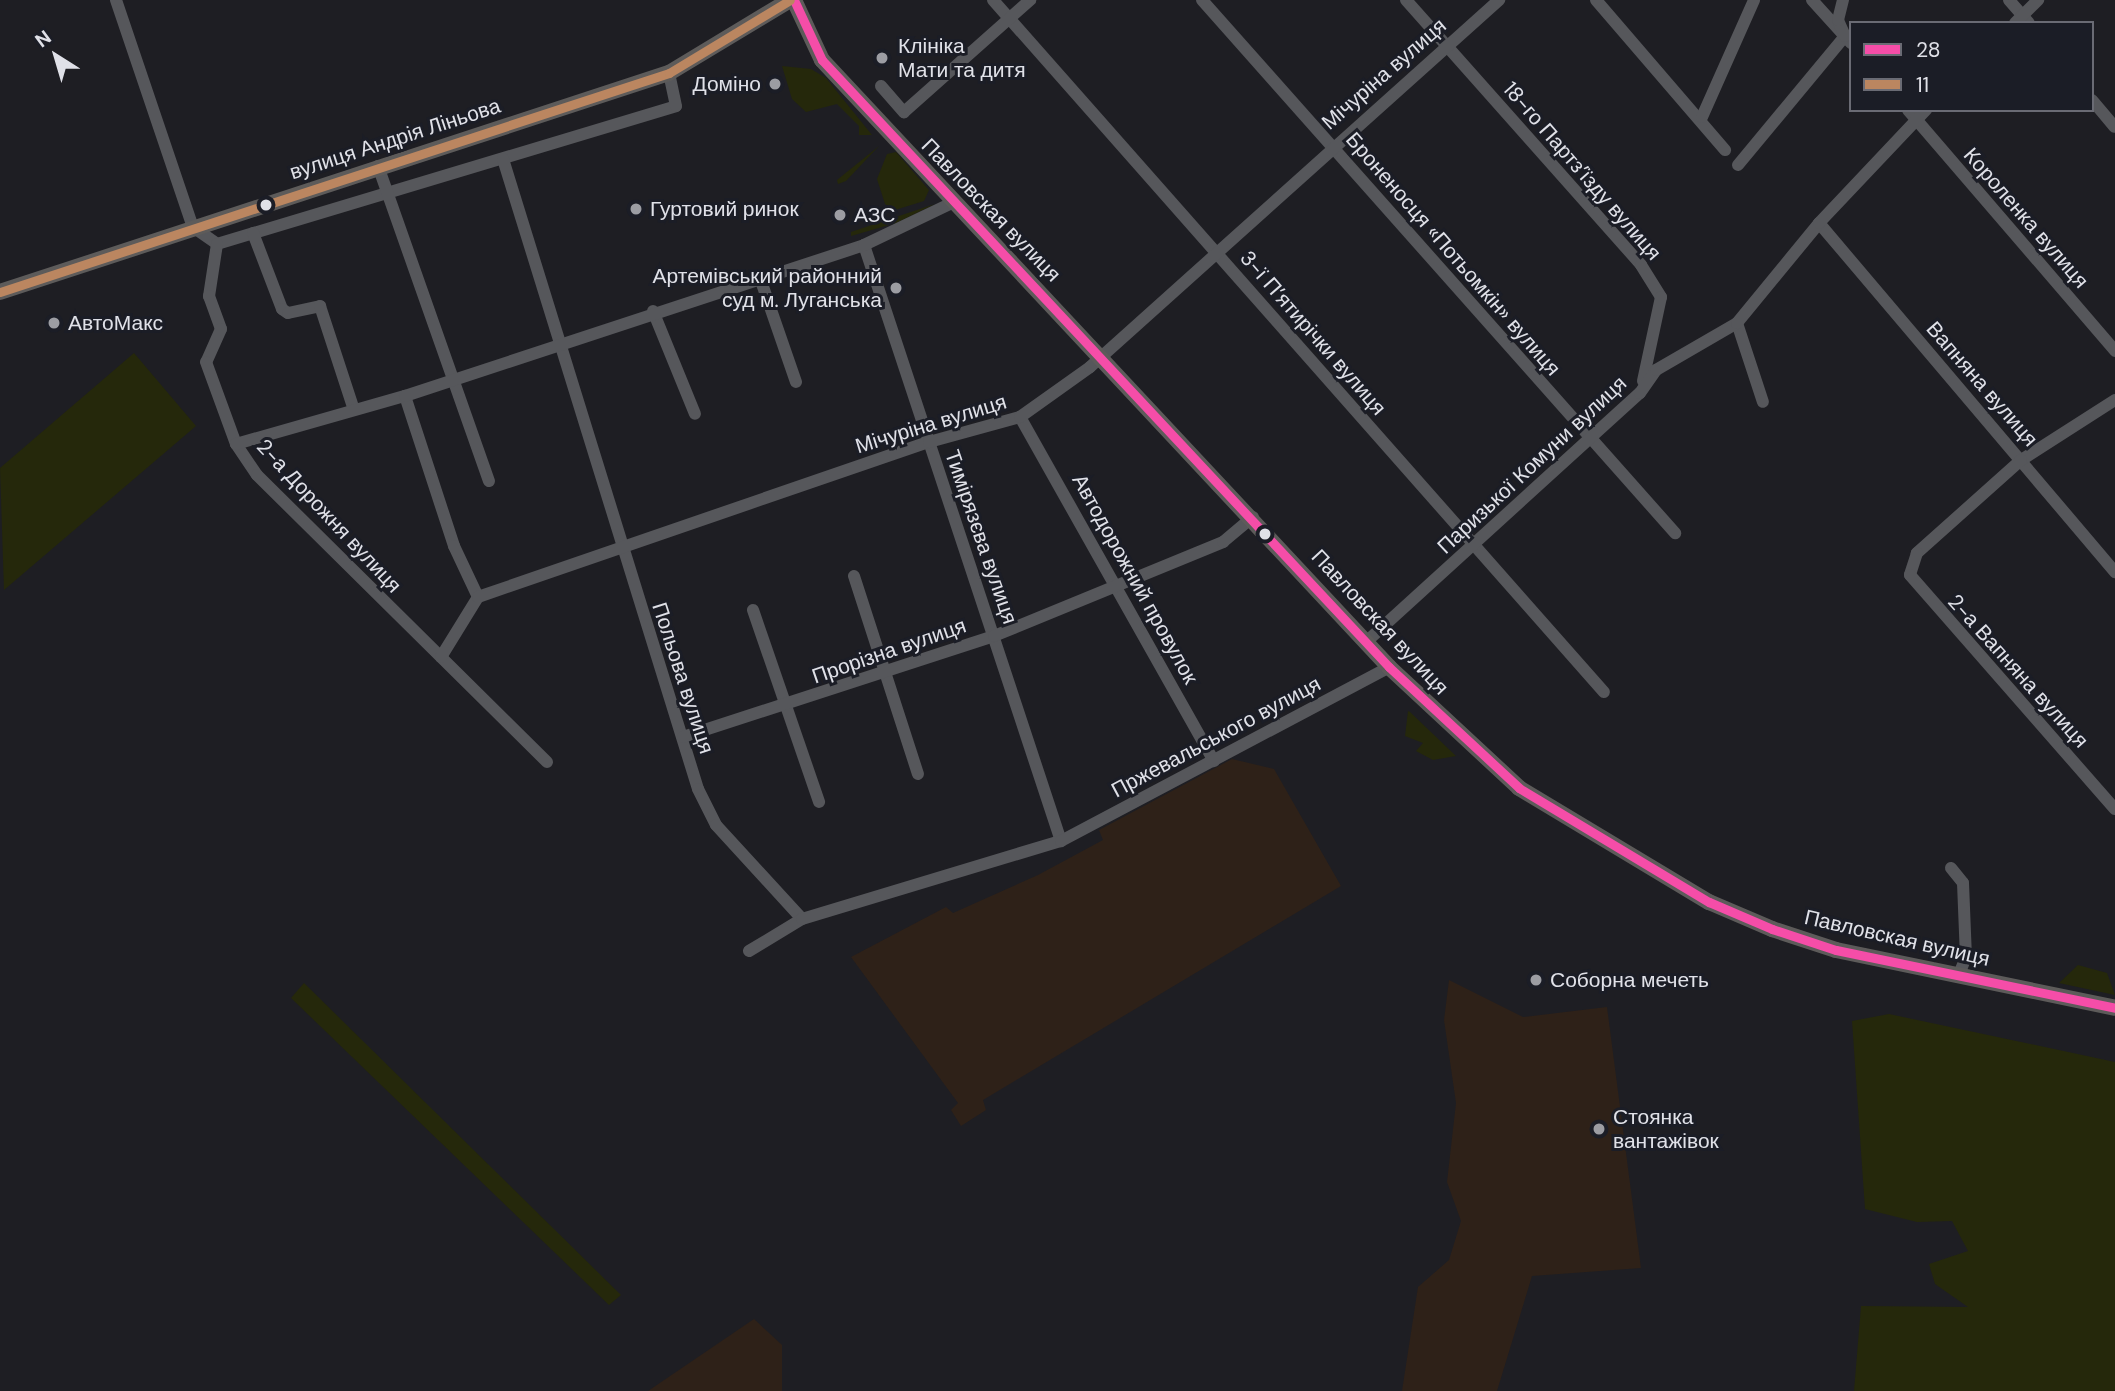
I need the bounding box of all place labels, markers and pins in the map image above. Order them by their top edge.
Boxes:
place label: Клініка Мати та дитя [898,33,1026,83]
marker: Клініка Мати та дитя [872,48,892,68]
place label: Доміно [692,71,761,97]
marker: Доміно [767,76,783,92]
place label: Гуртовий ринок [650,196,799,222]
unlabelled marker [259,198,273,212]
marker: Гуртовий ринок [628,201,644,217]
place label: АЗС [854,202,895,228]
marker: АЗС [832,207,848,223]
place label: Артемівський районний суд м. Луганська [653,263,882,313]
marker: Артемівський районний суд м. Луганська [888,280,904,296]
place label: АвтоМакс [68,310,163,336]
marker: АвтоМакс [46,315,62,331]
unlabelled marker [1258,527,1272,541]
place label: Соборна мечеть [1550,967,1709,993]
marker: Соборна мечеть [1528,972,1544,988]
place label: Стоянка вантажівок [1613,1104,1719,1154]
marker: Стоянка вантажівок [1591,1121,1607,1137]

